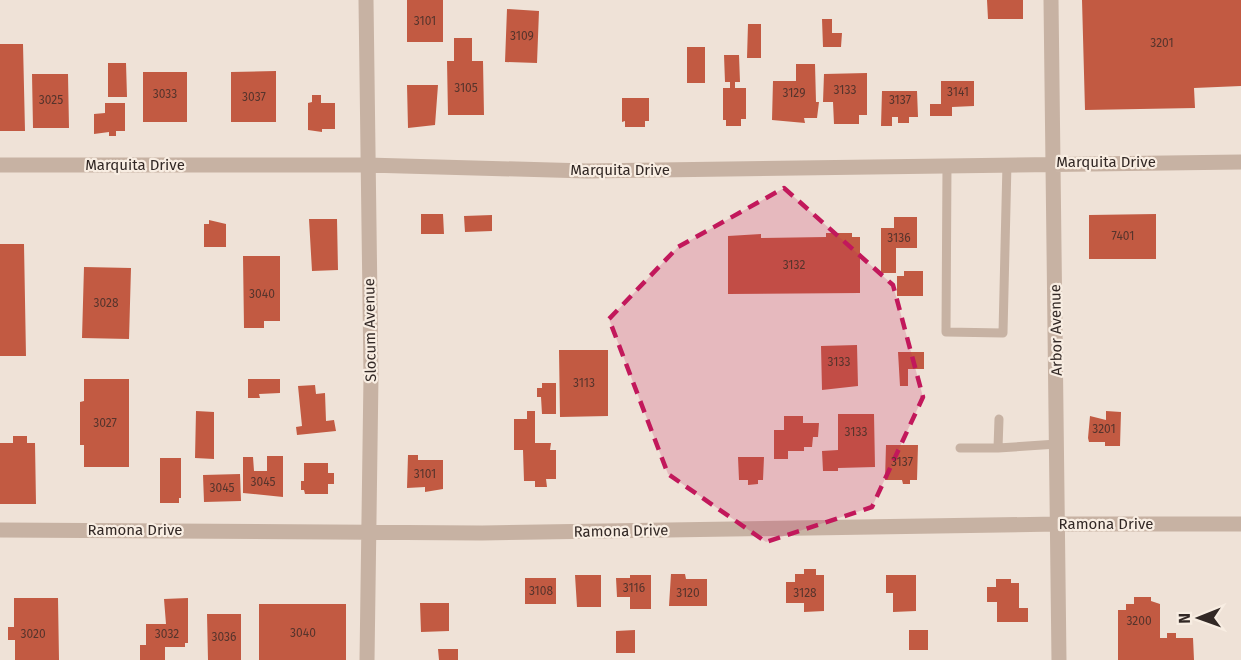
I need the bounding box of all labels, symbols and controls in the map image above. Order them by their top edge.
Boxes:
house number: 3101 [414,14,436,28]
house number: 3109 [510,29,534,43]
house number: 3201 [1150,36,1174,50]
house number: 3105 [454,81,478,95]
house number: 3133 [834,83,856,97]
house number: 3141 [947,85,969,99]
house number: 3129 [782,86,806,100]
house number: 3033 [153,87,177,101]
house number: 3037 [242,90,266,104]
house number: 3025 [39,93,63,107]
house number: 3137 [889,93,911,107]
street label: Marquita Drive [1056,153,1156,171]
street label: Marquita Drive [85,156,185,174]
street label: Marquita Drive [570,161,670,179]
house number: 7401 [1112,229,1134,243]
house number: 3136 [887,231,911,245]
house number: 3132 [783,258,805,272]
street label: Slocum Avenue [360,278,380,382]
street label: Arbor Avenue [1046,284,1066,376]
house number: 3040 [249,287,275,301]
house number: 3028 [93,296,119,310]
house number: 3133 [828,355,850,369]
house number: 3113 [573,376,595,390]
house number: 3027 [93,416,117,430]
house number: 3201 [1092,422,1116,436]
house number: 3133 [845,425,867,439]
house number: 3137 [891,455,913,469]
house number: 3101 [414,467,436,481]
house number: 3045 [251,475,275,489]
house number: 3045 [210,481,234,495]
street label: Ramona Drive [1059,515,1153,533]
street label: Ramona Drive [88,521,182,539]
street label: Ramona Drive [573,521,669,541]
house number: 3116 [623,581,645,595]
house number: 3108 [529,584,553,598]
house number: 3120 [676,586,700,600]
house number: 3128 [793,586,817,600]
north arrow [1169,588,1229,648]
text: N [1175,613,1194,624]
house number: 3200 [1126,614,1152,628]
house number: 3040 [290,626,316,640]
house number: 3020 [20,627,46,641]
house number: 3032 [155,627,179,641]
house number: 3036 [212,630,236,644]

